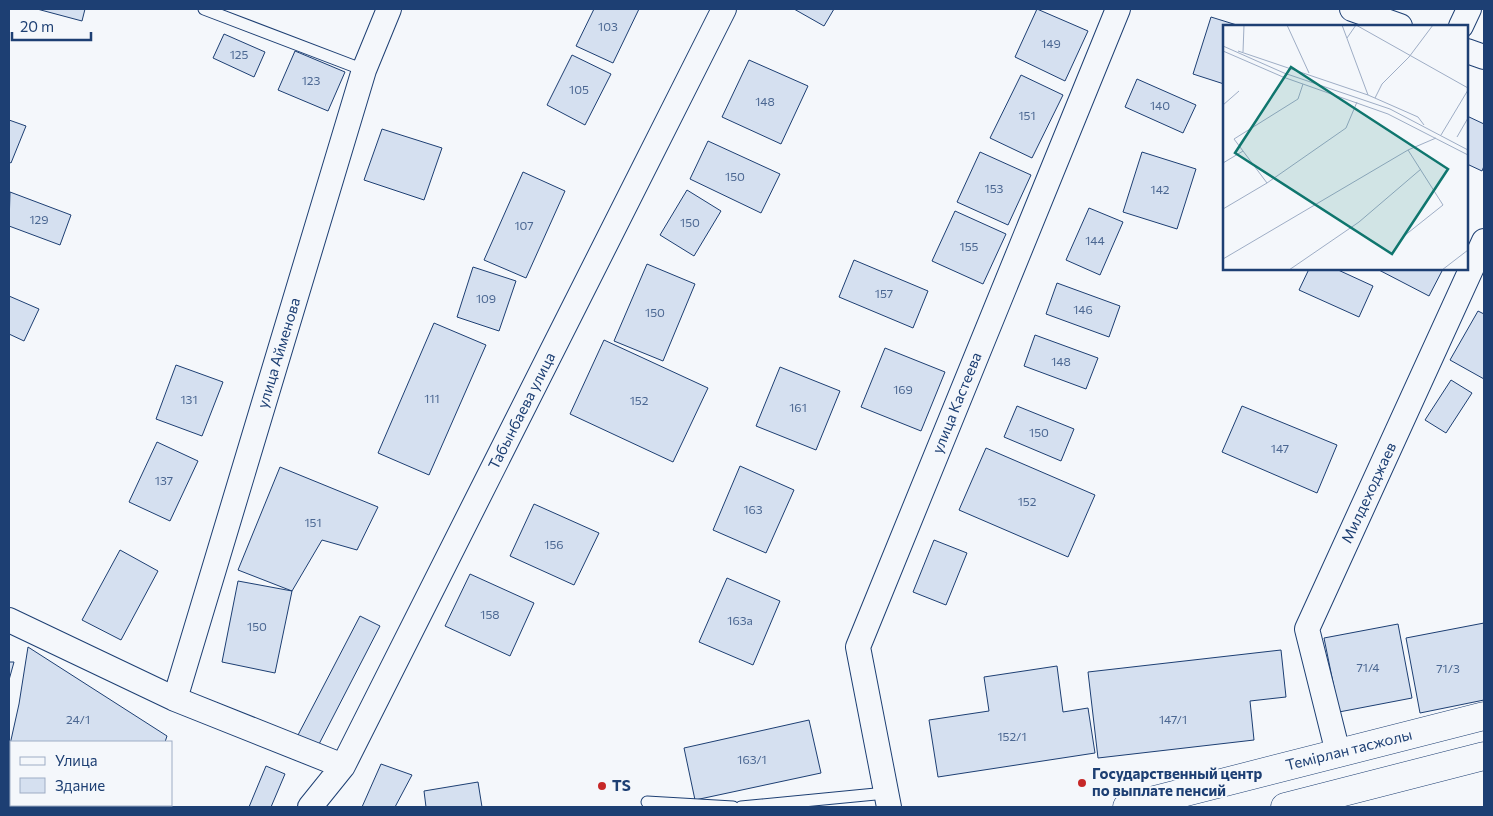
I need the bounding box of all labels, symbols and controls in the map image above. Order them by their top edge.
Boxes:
scale bar [12,10,91,42]
text: 20 m [20,17,54,35]
house number: 103 [598,19,618,33]
inset map [1223,25,1468,270]
house number: 149 [1041,36,1061,50]
house number: 125 [230,47,248,61]
house number: 123 [302,73,320,87]
house number: 105 [569,82,589,96]
house number: 148 [755,94,775,108]
house number: 140 [1150,98,1170,112]
house number: 151 [1018,108,1036,122]
house number: 150 [725,169,745,183]
house number: 153 [985,181,1004,195]
house number: 142 [1151,182,1170,196]
house number: 129 [29,212,49,226]
house number: 150 [680,215,700,229]
house number: 107 [514,218,534,232]
house number: 144 [1085,233,1105,247]
house number: 155 [960,239,979,253]
house number: 157 [875,286,893,300]
house number: 109 [476,291,496,305]
street label: улица Айменова [253,295,303,410]
house number: 146 [1073,302,1093,316]
house number: 150 [645,305,665,319]
street label: Табынбаева улица [484,349,558,472]
street label: улица Кастеева [928,349,985,456]
house number: 148 [1051,354,1071,368]
house number: 169 [893,382,913,396]
house number: 111 [424,391,440,405]
house number: 131 [180,392,198,406]
house number: 152 [630,393,649,407]
house number: 161 [789,400,807,414]
house number: 150 [1029,425,1049,439]
street label: Милдеходжаев [1337,439,1399,546]
house number: 147 [1271,441,1289,455]
house number: 137 [155,473,173,487]
house number: 152 [1018,494,1037,508]
house number: 163 [743,502,763,516]
house number: 151 [304,515,322,529]
house number: 156 [544,537,564,551]
house number: 158 [480,607,500,621]
house number: 163а [727,613,753,627]
house number: 150 [247,619,267,633]
house number: 71/4 [1356,660,1380,674]
house number: 71/3 [1436,661,1460,675]
house number: 24/1 [66,712,90,726]
house number: 147/1 [1159,712,1187,726]
street label: Темірлан тасжолы [1284,725,1414,773]
house number: 152/1 [997,729,1027,743]
legend [10,741,172,806]
text: Улица [55,751,97,769]
house number: 163/1 [737,752,767,766]
place label: Государственный центр по выплате пенсий [1092,764,1262,799]
text: Здание [55,776,105,794]
place label: TS [612,776,631,794]
marker: Государственный центр по выплате пенсий [1076,777,1088,789]
marker: TS [596,780,608,792]

